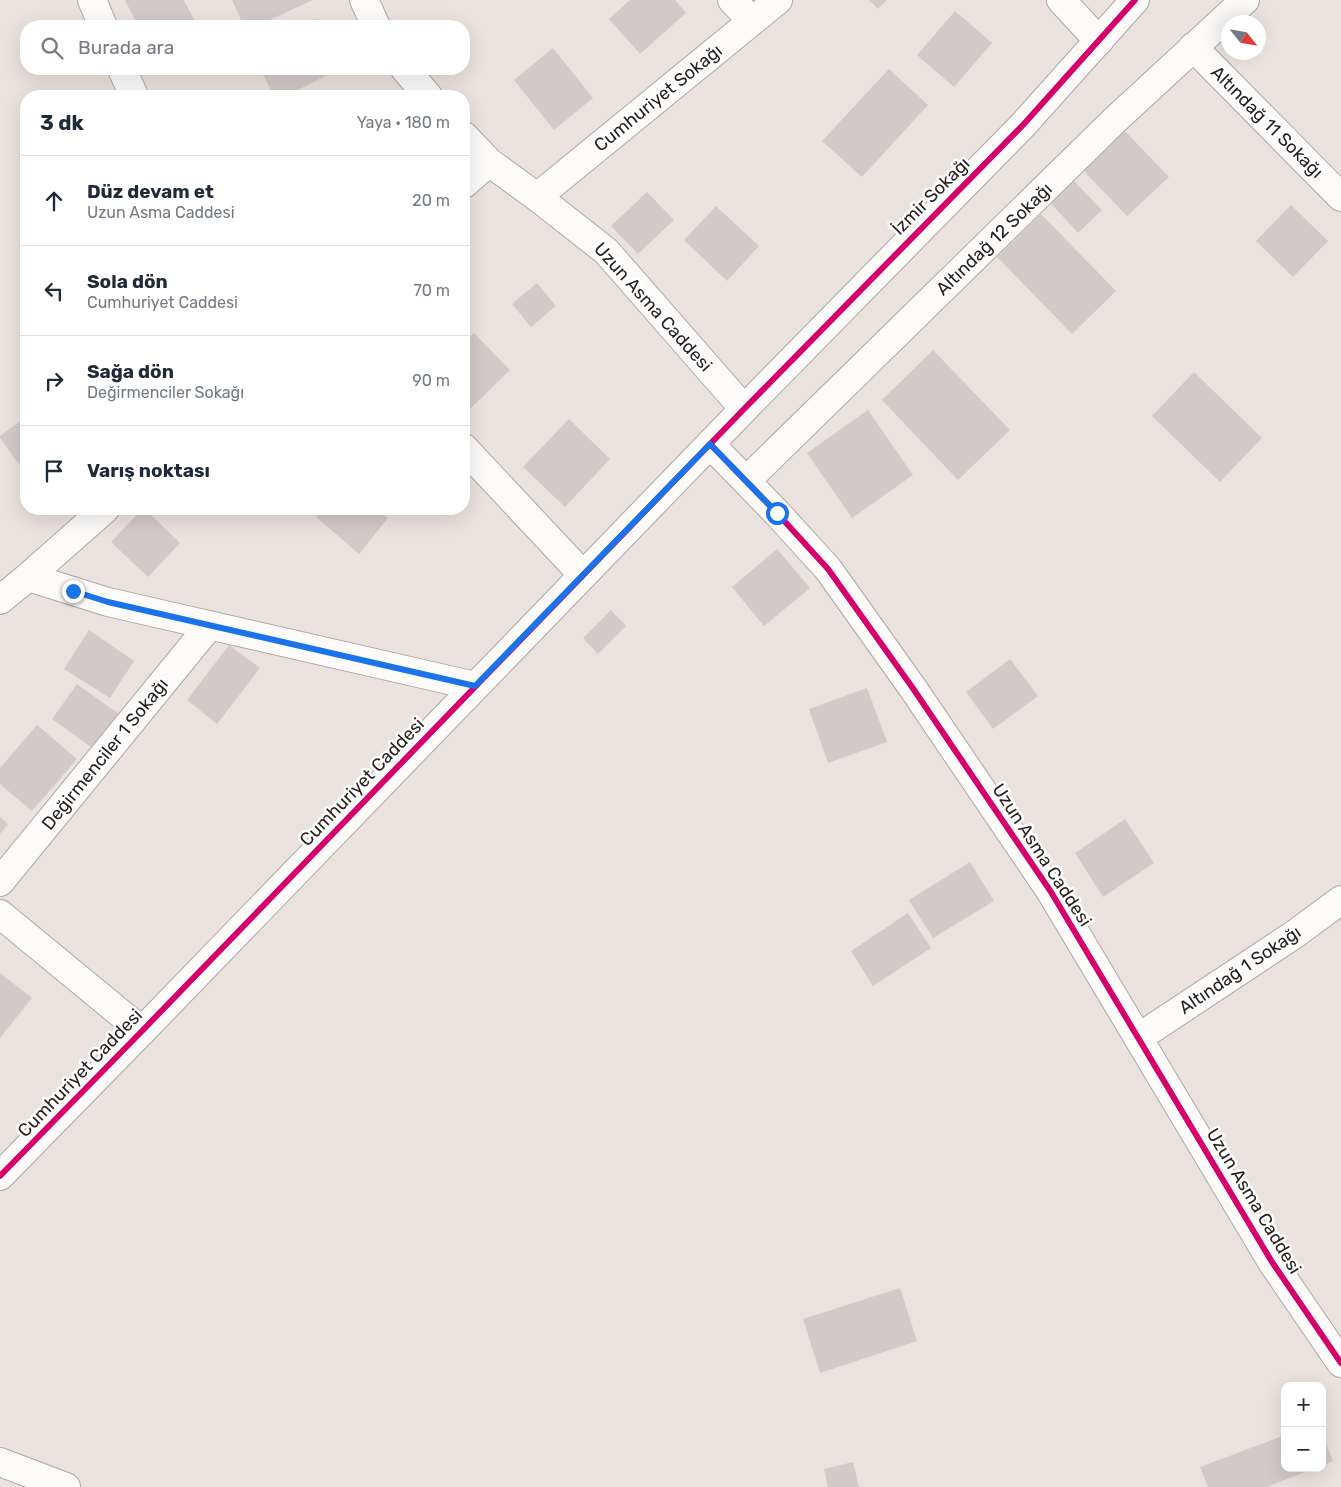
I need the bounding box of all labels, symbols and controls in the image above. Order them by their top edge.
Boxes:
north arrow [1221,15,1266,60]
search box [20,20,470,75]
icon: search [38,34,66,62]
text: Burada ara [78,36,174,59]
street label: Cumhuriyet Sokağı [589,40,727,156]
street label: Altındağ 11 Sokağı [1206,61,1328,183]
text: 3 dk [40,110,84,135]
text: Yaya · 180 m [357,113,450,132]
street label: İzmir Sokağı [888,153,974,239]
street label: Altındağ 12 Sokağı [931,178,1057,300]
text: Düz devam et [87,180,214,203]
icon: ahead [40,187,68,215]
text: 20 m [412,191,450,210]
text: Uzun Asma Caddesi [87,203,235,222]
street label: Uzun Asma Caddesi [589,238,717,376]
text: Sola dön [87,270,168,293]
icon: left [40,277,68,305]
text: 70 m [413,281,450,300]
text: Cumhuriyet Caddesi [87,293,238,312]
text: Sağa dön [87,360,174,383]
icon: right [40,367,68,395]
text: 90 m [412,371,450,390]
text: Değirmenciler Sokağı [87,383,244,402]
icon: arrive [40,457,68,485]
text: Varış noktası [87,459,210,482]
route start [766,502,789,525]
route end [62,580,85,603]
street label: Değirmenciler 1 Sokağı [37,674,173,834]
street label: Cumhuriyet Caddesi [295,713,429,851]
street label: Uzun Asma Caddesi [988,779,1096,931]
street label: Altındağ 1 Sokağı [1175,921,1305,1019]
street label: Cumhuriyet Caddesi [13,1004,147,1142]
street label: Uzun Asma Caddesi [1202,1124,1306,1278]
map controls [1281,1382,1326,1472]
button: + [1281,1382,1326,1427]
button: − [1281,1427,1326,1472]

